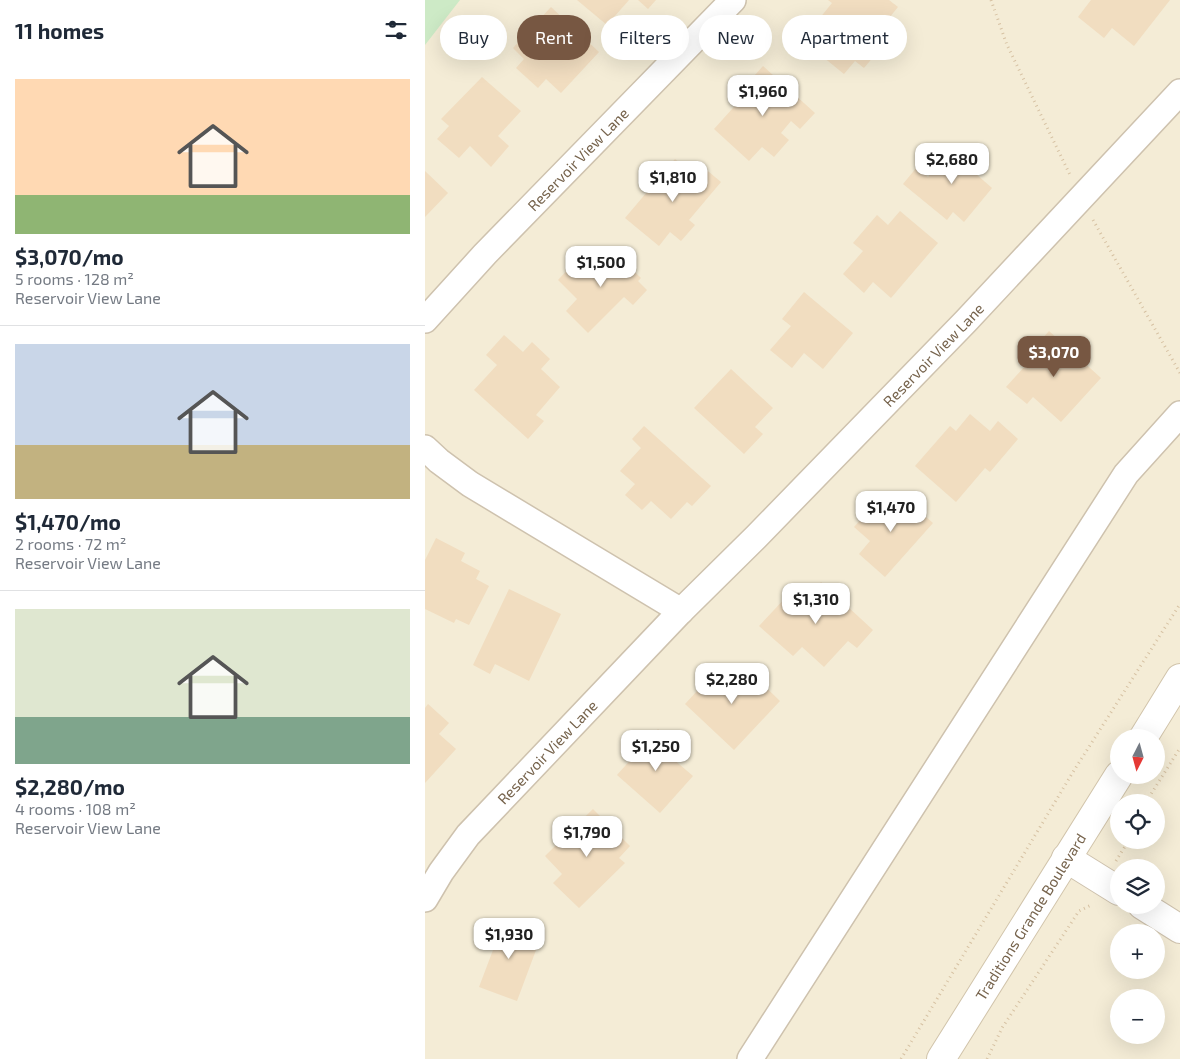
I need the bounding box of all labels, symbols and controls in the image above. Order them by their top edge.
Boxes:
chip: Buy [440,15,507,60]
chip: Rent [517,15,591,60]
chip: Filters [601,15,689,60]
chip: New [699,15,772,60]
chip: Apartment [782,15,907,60]
icon: filters [382,16,410,44]
text: 11 homes [15,18,104,43]
pin: $1,960 [722,74,804,117]
text: $1,960 [738,81,788,100]
street label: Reservoir View Lane [524,104,632,214]
icon: home [168,111,258,201]
pin: $2,680 [911,142,993,185]
text: $2,680 [926,149,978,168]
pin: $1,810 [632,160,714,203]
text: $1,810 [649,167,697,186]
text: $3,070/mo [15,244,124,269]
pin: $1,500 [560,246,642,288]
text: $1,500 [576,252,626,271]
text: 5 rooms · 128 m² [15,269,134,288]
text: Reservoir View Lane [15,288,161,307]
street label: Reservoir View Lane [879,299,987,410]
pin: $3,070 [1013,336,1095,378]
text: $3,070 [1029,342,1079,361]
icon: home [168,377,258,467]
pin: $1,470 [850,490,932,533]
text: $1,470 [867,497,915,516]
text: $1,470/mo [15,509,121,534]
text: 2 rooms · 72 m² [15,534,126,553]
text: Reservoir View Lane [15,553,161,572]
pin: $1,310 [775,582,857,625]
text: $1,310 [793,589,839,608]
icon: home [168,642,258,732]
pin: $2,280 [691,662,773,705]
text: $2,280 [706,669,758,688]
street label: Reservoir View Lane [493,696,601,808]
north arrow [1110,729,1165,784]
map controls [1110,729,1165,1044]
pin: $1,250 [615,730,697,772]
text: $1,250 [632,736,680,755]
text: $2,280/mo [15,774,125,799]
button: locate [1110,794,1165,849]
text: 4 rooms · 108 m² [15,799,136,818]
pin: $1,790 [546,816,628,858]
text: Reservoir View Lane [15,818,161,837]
text: $1,790 [563,822,611,841]
street label: Traditions Grande Boulevard [971,830,1089,1003]
button: layers [1110,859,1165,914]
pin: $1,930 [468,918,550,960]
text: $1,930 [485,924,533,943]
button: + [1110,924,1165,979]
button: − [1110,989,1165,1044]

